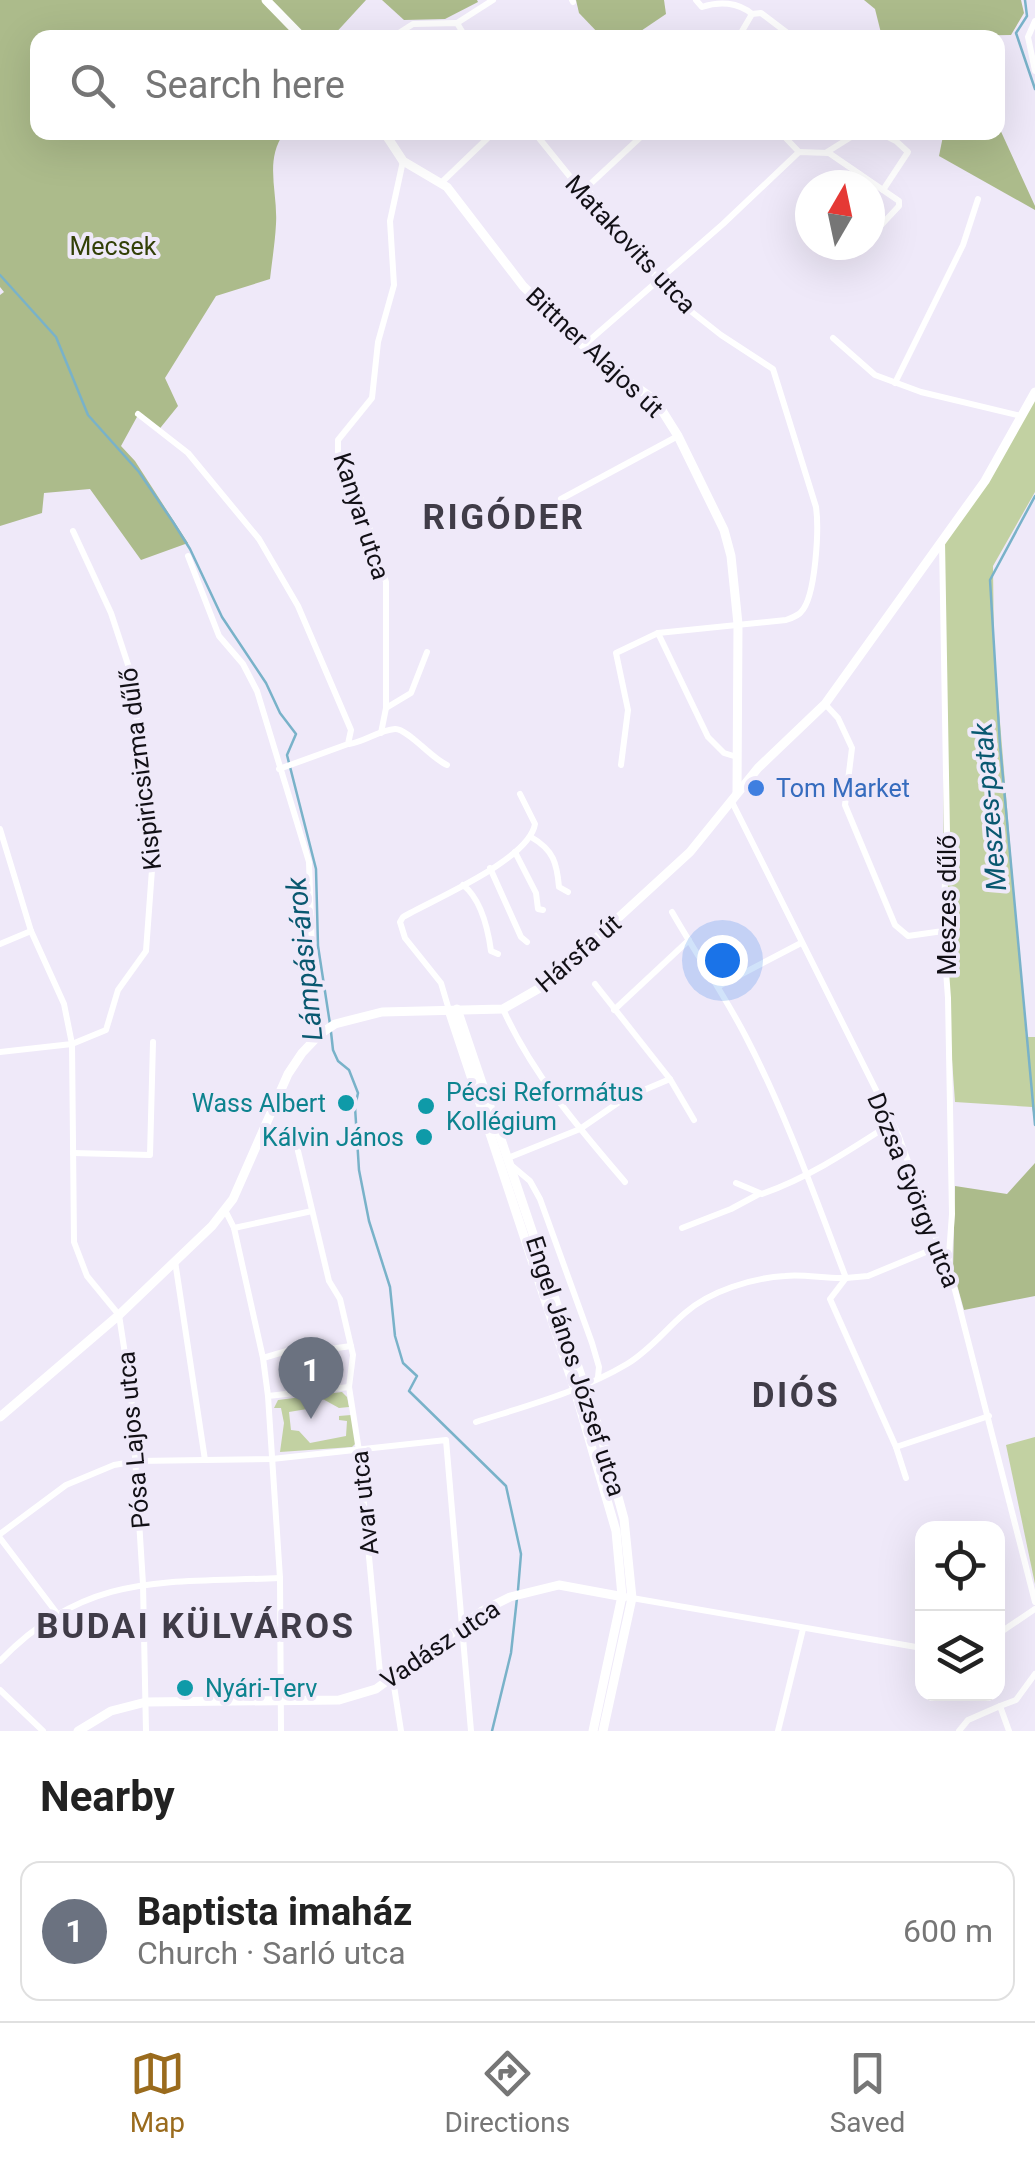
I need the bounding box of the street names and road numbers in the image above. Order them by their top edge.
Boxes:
street label: Matakovits utca [559,169,702,319]
street label: Bittner Alajos út [520,281,669,423]
street label: Kanyar utca [327,449,396,583]
street label: Kispiricsizma dűlő [114,666,167,872]
street label: Meszes dűlő [933,835,962,975]
street label: Hársfa út [530,909,627,998]
street label: Dózsa György utca [861,1089,966,1292]
street label: Engel János József utca [520,1232,631,1500]
street label: Pósa Lajos utca [111,1350,156,1530]
street label: Avar utca [345,1449,384,1556]
street label: Vadász utca [375,1594,505,1695]

